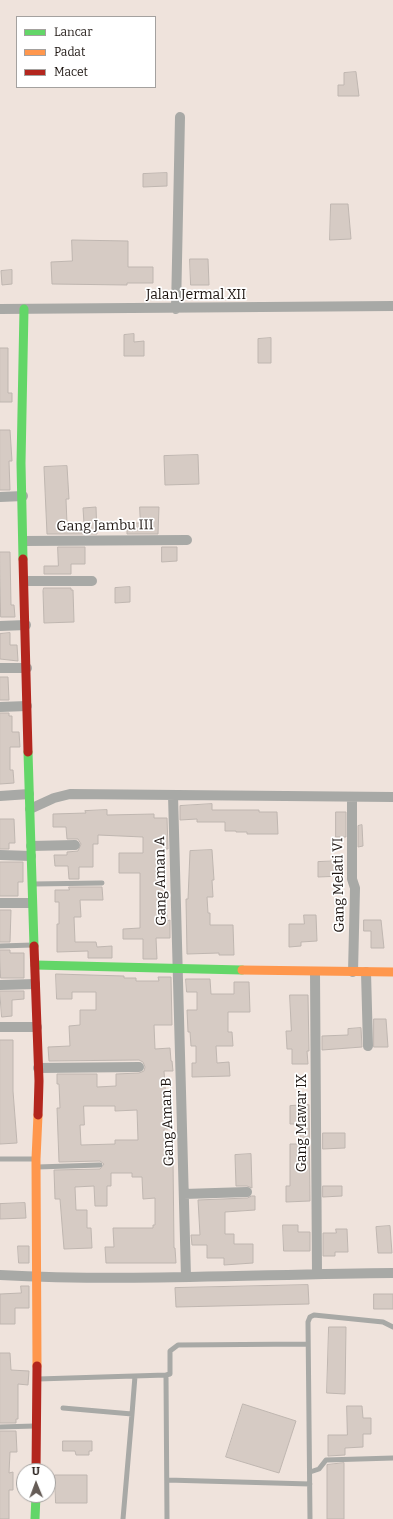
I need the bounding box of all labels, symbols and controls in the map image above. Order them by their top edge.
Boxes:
legend [16,16,156,88]
text: Lancar [54,25,92,39]
text: Padat [54,45,85,59]
text: Macet [54,65,88,79]
street label: Jalan Jermal XII [146,287,246,303]
street label: Gang Jambu III [56,517,154,535]
street label: Gang Aman A [152,836,170,926]
street label: Gang Melati VI [330,837,348,933]
street label: Gang Mawar IX [294,1074,310,1172]
street label: Gang Aman B [158,1077,178,1167]
north arrow [16,1463,56,1503]
text: U [32,1465,40,1478]

